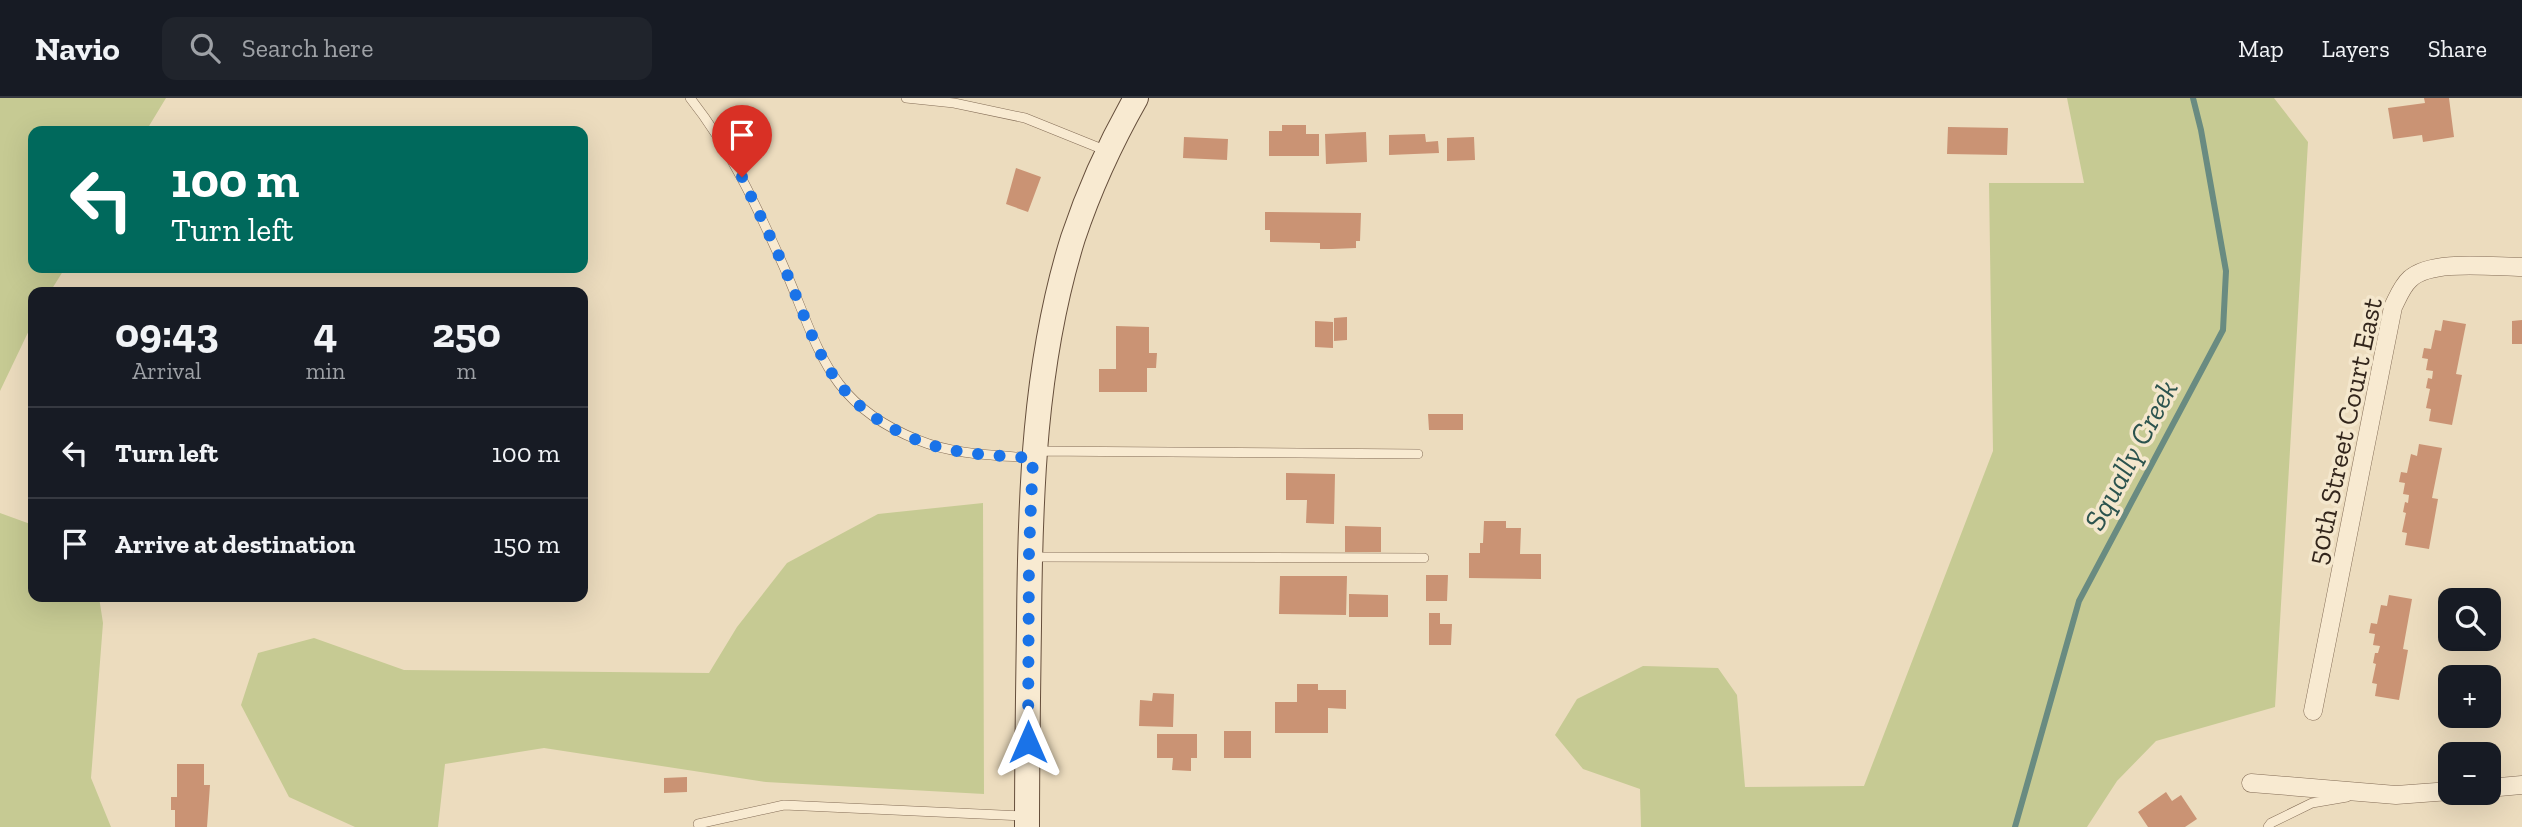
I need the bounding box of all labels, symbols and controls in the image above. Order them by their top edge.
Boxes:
search box [162,17,652,80]
text: Navio [35,29,120,68]
icon: search [186,29,224,67]
text: Search here [242,32,374,64]
text: Map [2238,34,2284,63]
text: Layers [2322,34,2390,63]
text: Share [2428,34,2487,63]
pin [712,105,772,177]
icon: arrive [723,116,761,154]
text: 100 m [171,151,299,210]
icon: left [56,154,147,245]
text: Turn left [171,211,293,249]
street label: 50th Street Court East [2300,294,2389,568]
text: 09:43 [115,307,219,358]
text: 4 [313,307,337,358]
text: 250 [432,307,501,358]
text: Arrival [132,357,201,385]
text: min [306,357,345,385]
text: m [457,357,476,385]
water label: Squally Creek [2076,374,2186,536]
icon: left [56,434,94,472]
text: Turn left [115,437,218,469]
text: 100 m [492,437,560,469]
icon: arrive [56,525,94,563]
text: Arrive at destination [115,528,355,560]
text: 150 m [493,528,560,560]
map controls [2438,588,2501,805]
button: search [2438,588,2501,651]
button: + [2438,665,2501,728]
position arrow [991,705,1065,779]
button: − [2438,742,2501,805]

